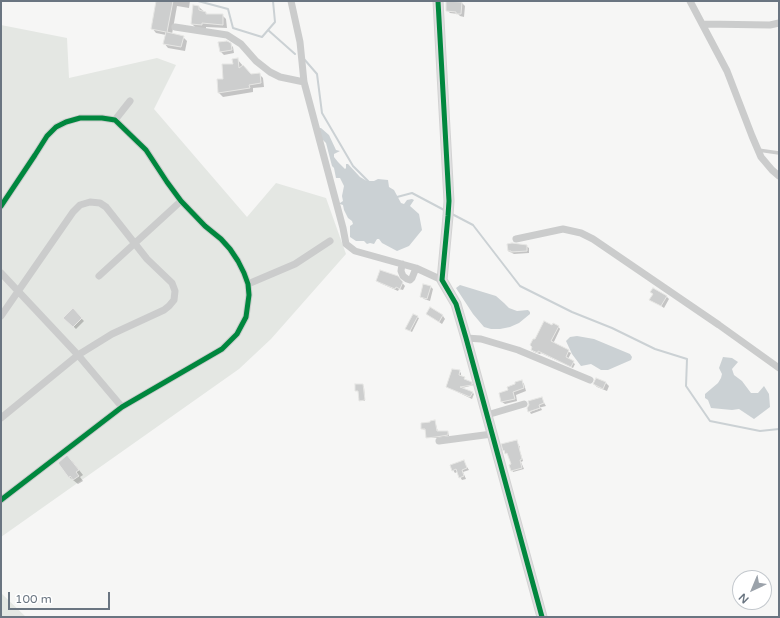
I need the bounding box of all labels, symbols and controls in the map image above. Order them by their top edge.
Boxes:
north arrow [732,570,772,610]
scale bar [10,584,112,610]
text: N [736,591,752,606]
text: 100 m [15,592,52,606]

